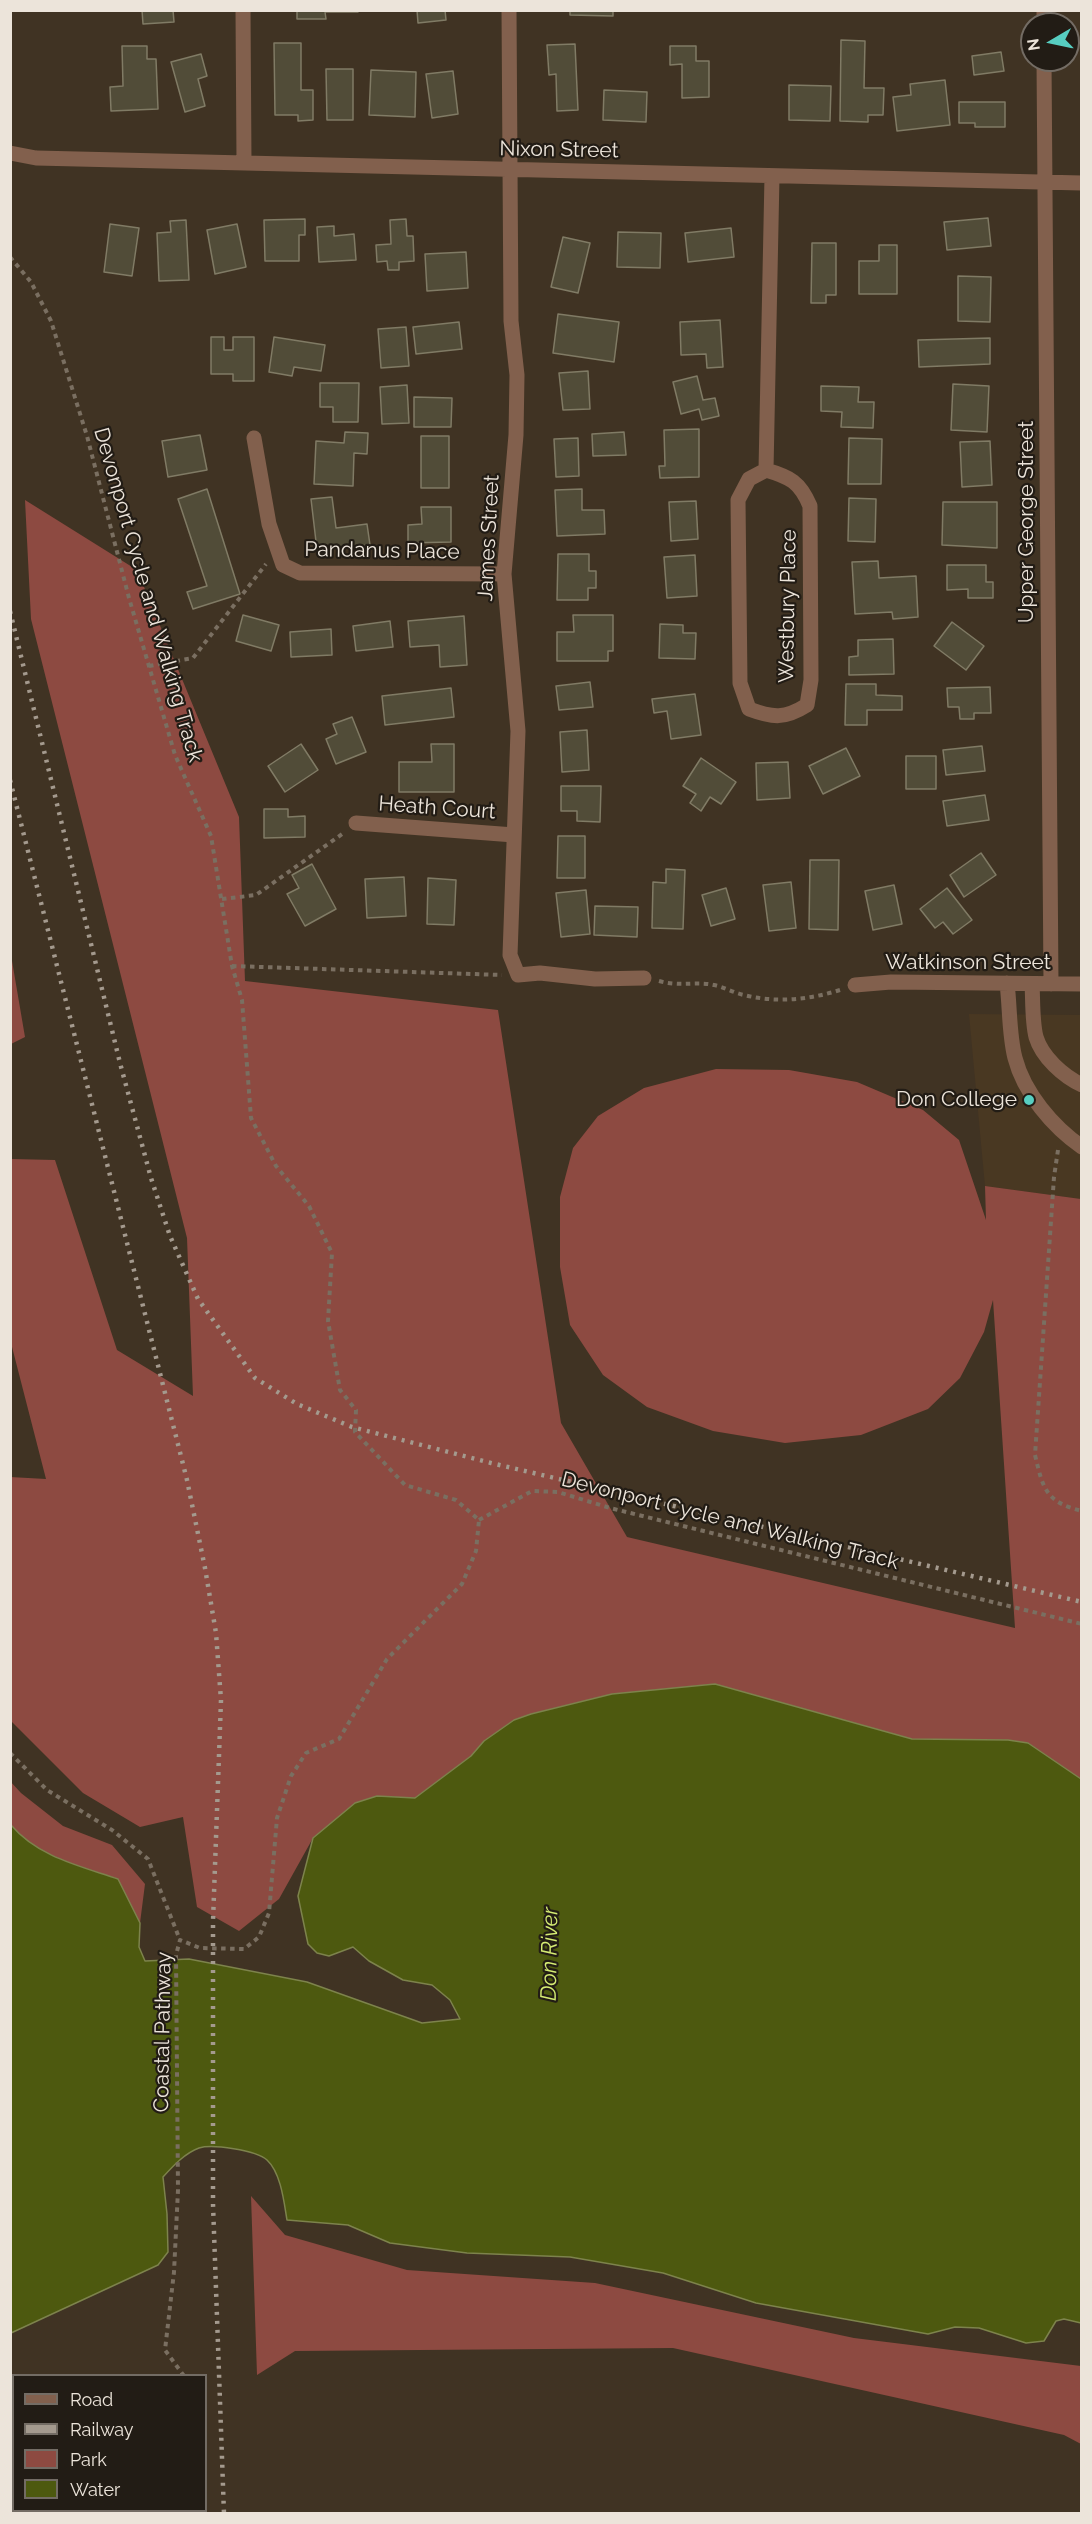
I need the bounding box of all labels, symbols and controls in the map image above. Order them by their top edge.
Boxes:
north arrow [1020,12,1080,72]
text: N [1023,37,1044,52]
street label: Nixon Street [499,136,619,164]
street label: Upper George Street [1014,421,1040,623]
street label: Devonport Cycle and Walking Track [88,425,208,765]
street label: James Street [473,474,505,602]
street label: Westbury Place [774,529,802,683]
street label: Pandanus Place [304,537,460,565]
street label: Heath Court [378,791,496,825]
street label: Watkinson Street [885,950,1051,976]
place label: Don College [896,1087,1017,1113]
marker: Don College [1022,1093,1036,1107]
street label: Devonport Cycle and Walking Track [559,1467,901,1575]
water label: Don River [536,1907,564,2001]
street label: Coastal Pathway [149,1951,177,2113]
legend [12,2374,207,2512]
text: Road [70,2389,113,2410]
text: Railway [70,2419,134,2440]
text: Park [70,2449,107,2470]
text: Water [70,2479,120,2500]

